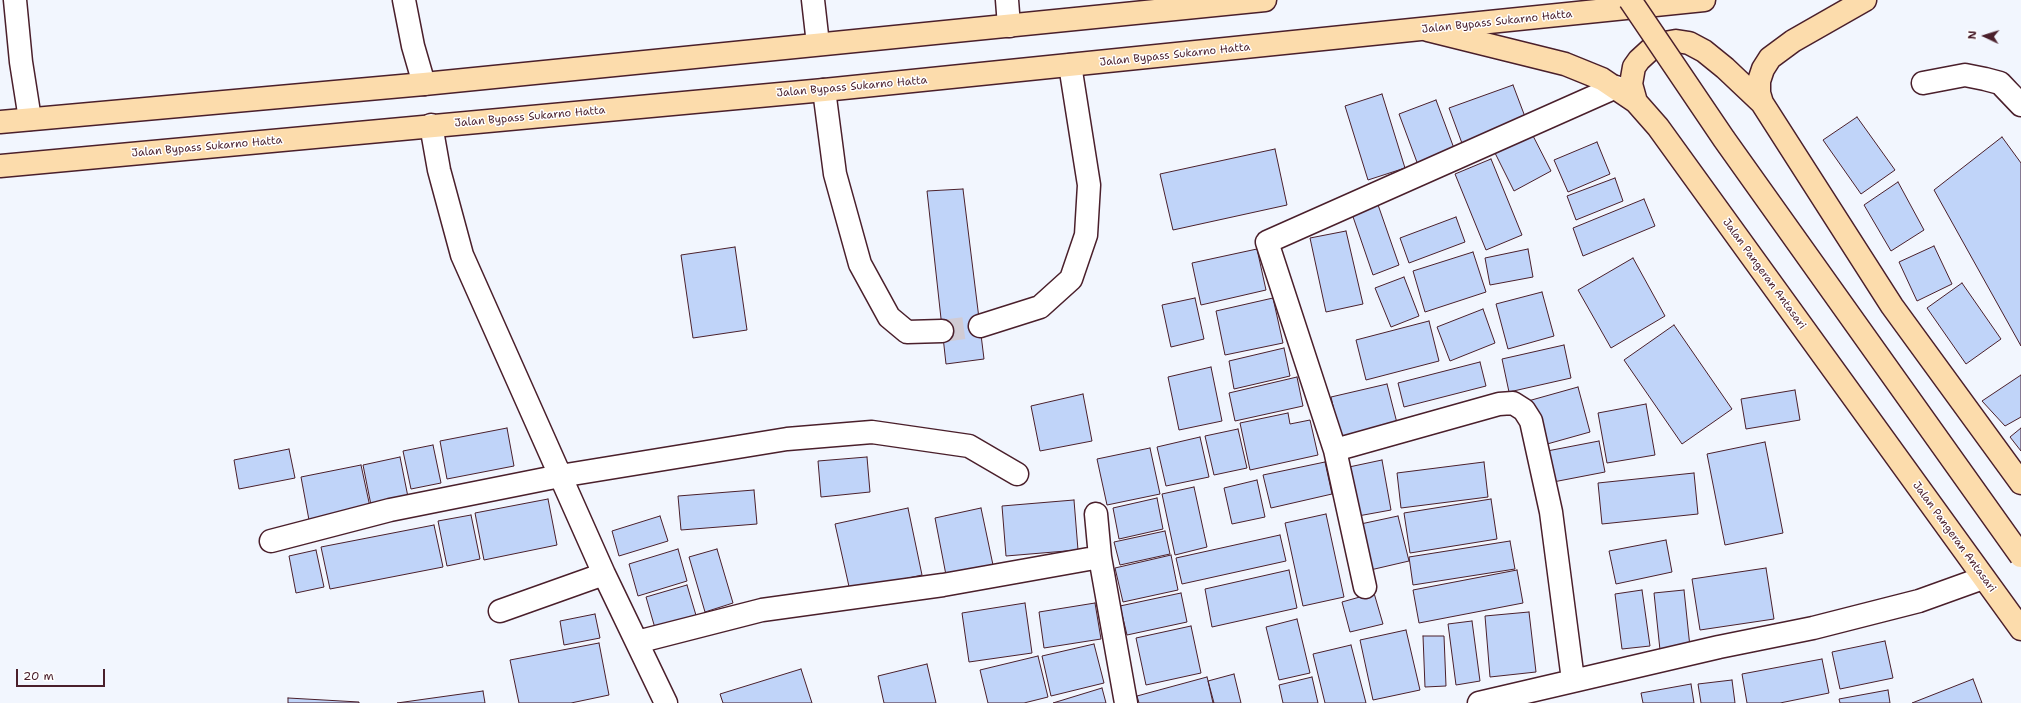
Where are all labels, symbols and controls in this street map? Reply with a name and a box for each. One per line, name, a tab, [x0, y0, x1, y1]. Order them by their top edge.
street label: Jalan Bypass Sukarno Hatta	[1421, 8, 1573, 36]
north arrow	[1965, 16, 2005, 56]
text: N	[1965, 30, 1980, 40]
street label: Jalan Bypass Sukarno Hatta	[1099, 41, 1251, 69]
street label: Jalan Bypass Sukarno Hatta	[776, 74, 928, 100]
street label: Jalan Bypass Sukarno Hatta	[454, 104, 606, 130]
street label: Jalan Bypass Sukarno Hatta	[131, 134, 283, 160]
street label: Jalan Pangeran Antasari	[1719, 216, 1809, 332]
street label: Jalan Pangeran Antasari	[1909, 479, 1999, 595]
scale bar	[18, 661, 107, 687]
text: 20 m	[23, 668, 54, 684]

